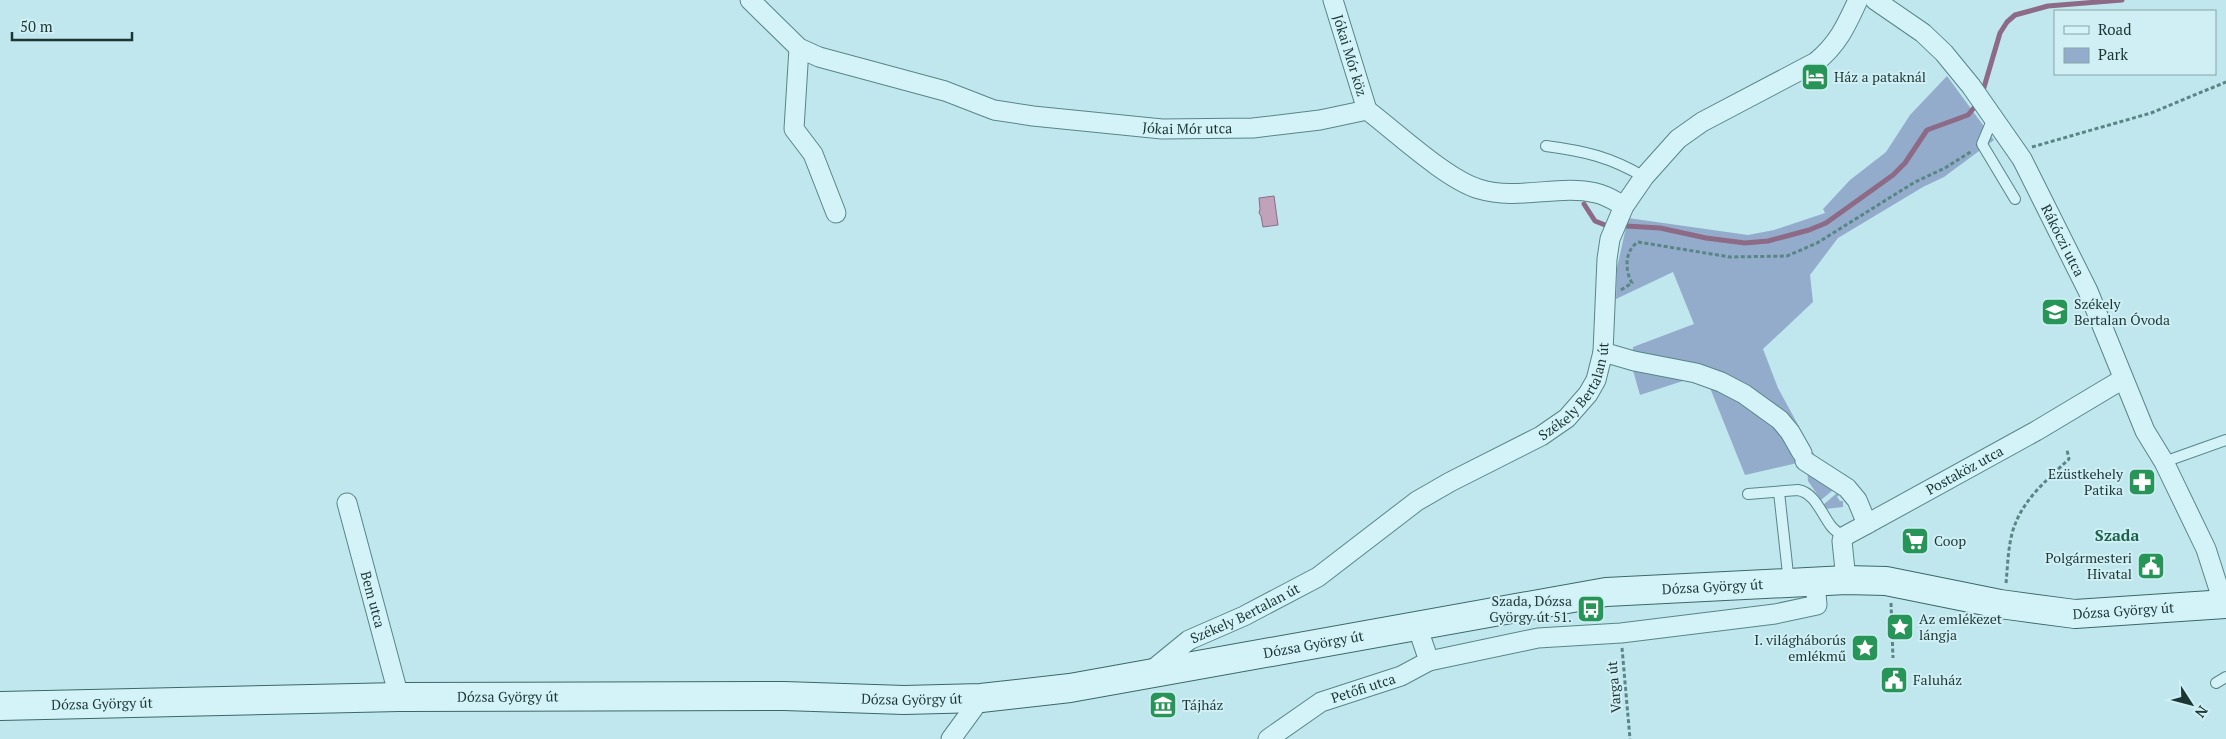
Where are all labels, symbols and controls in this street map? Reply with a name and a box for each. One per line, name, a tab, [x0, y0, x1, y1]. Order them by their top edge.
scale bar	[12, 10, 132, 42]
legend	[2054, 10, 2216, 75]
street label: Jókai Mór köz	[1329, 12, 1372, 99]
text: 50 m	[20, 16, 53, 36]
text: Road	[2098, 19, 2131, 39]
text: Park	[2098, 44, 2128, 64]
hotel icon: Ház a pataknál	[1800, 62, 1830, 92]
place label: Ház a pataknál	[1834, 67, 1926, 86]
street label: Jókai Mór utca	[1141, 117, 1232, 138]
street label: Rákóczi utca	[2037, 201, 2089, 280]
place label: Székely Bertalan Óvoda	[2074, 294, 2170, 329]
school or university icon: Székely Bertalan Óvoda	[2040, 297, 2070, 327]
street label: Székely Bertalan út	[1534, 341, 1612, 444]
street label: Postaköz utca	[1922, 441, 2006, 499]
place label: Ezüstkehely Patika	[2048, 464, 2124, 499]
pharmacy icon: Ezüstkehely Patika	[2127, 467, 2157, 497]
district label: Szada	[2095, 524, 2139, 546]
supermarket icon: Coop	[1900, 526, 1930, 556]
place label: Coop	[1934, 531, 1966, 550]
place label: Polgármesteri Hivatal	[2045, 548, 2132, 583]
public building icon: Polgármesteri Hivatal	[2136, 551, 2166, 581]
street label: Bem utca	[357, 569, 390, 630]
street label: Dózsa György út	[1661, 574, 1765, 598]
street label: Székely Bertalan út	[1187, 578, 1304, 647]
place label: Szada, Dózsa György út 51.	[1489, 591, 1572, 626]
bus stop icon: Szada, Dózsa György út 51.	[1576, 594, 1606, 624]
street label: Dózsa György út	[2072, 597, 2175, 623]
place label: Az emlékezet lángja	[1919, 609, 2003, 644]
place icon: Az emlékezet lángja	[1885, 612, 1915, 642]
street label: Dózsa György út	[1262, 625, 1366, 662]
place label: I. világháborús emlékmű	[1754, 630, 1846, 665]
place icon: I. világháborús emlékmű	[1850, 633, 1880, 663]
street label: Varga út	[1602, 660, 1625, 714]
public building icon: Faluház	[1879, 665, 1909, 695]
street label: Petőfi utca	[1328, 668, 1398, 707]
place label: Faluház	[1913, 670, 1962, 689]
north arrow	[2166, 679, 2216, 729]
street label: Dózsa György út	[457, 687, 560, 706]
street label: Dózsa György út	[861, 688, 964, 709]
museum icon: Tájház	[1148, 690, 1178, 720]
street label: Dózsa György út	[51, 693, 154, 714]
place label: Tájház	[1182, 695, 1224, 714]
text: N	[2191, 702, 2213, 722]

